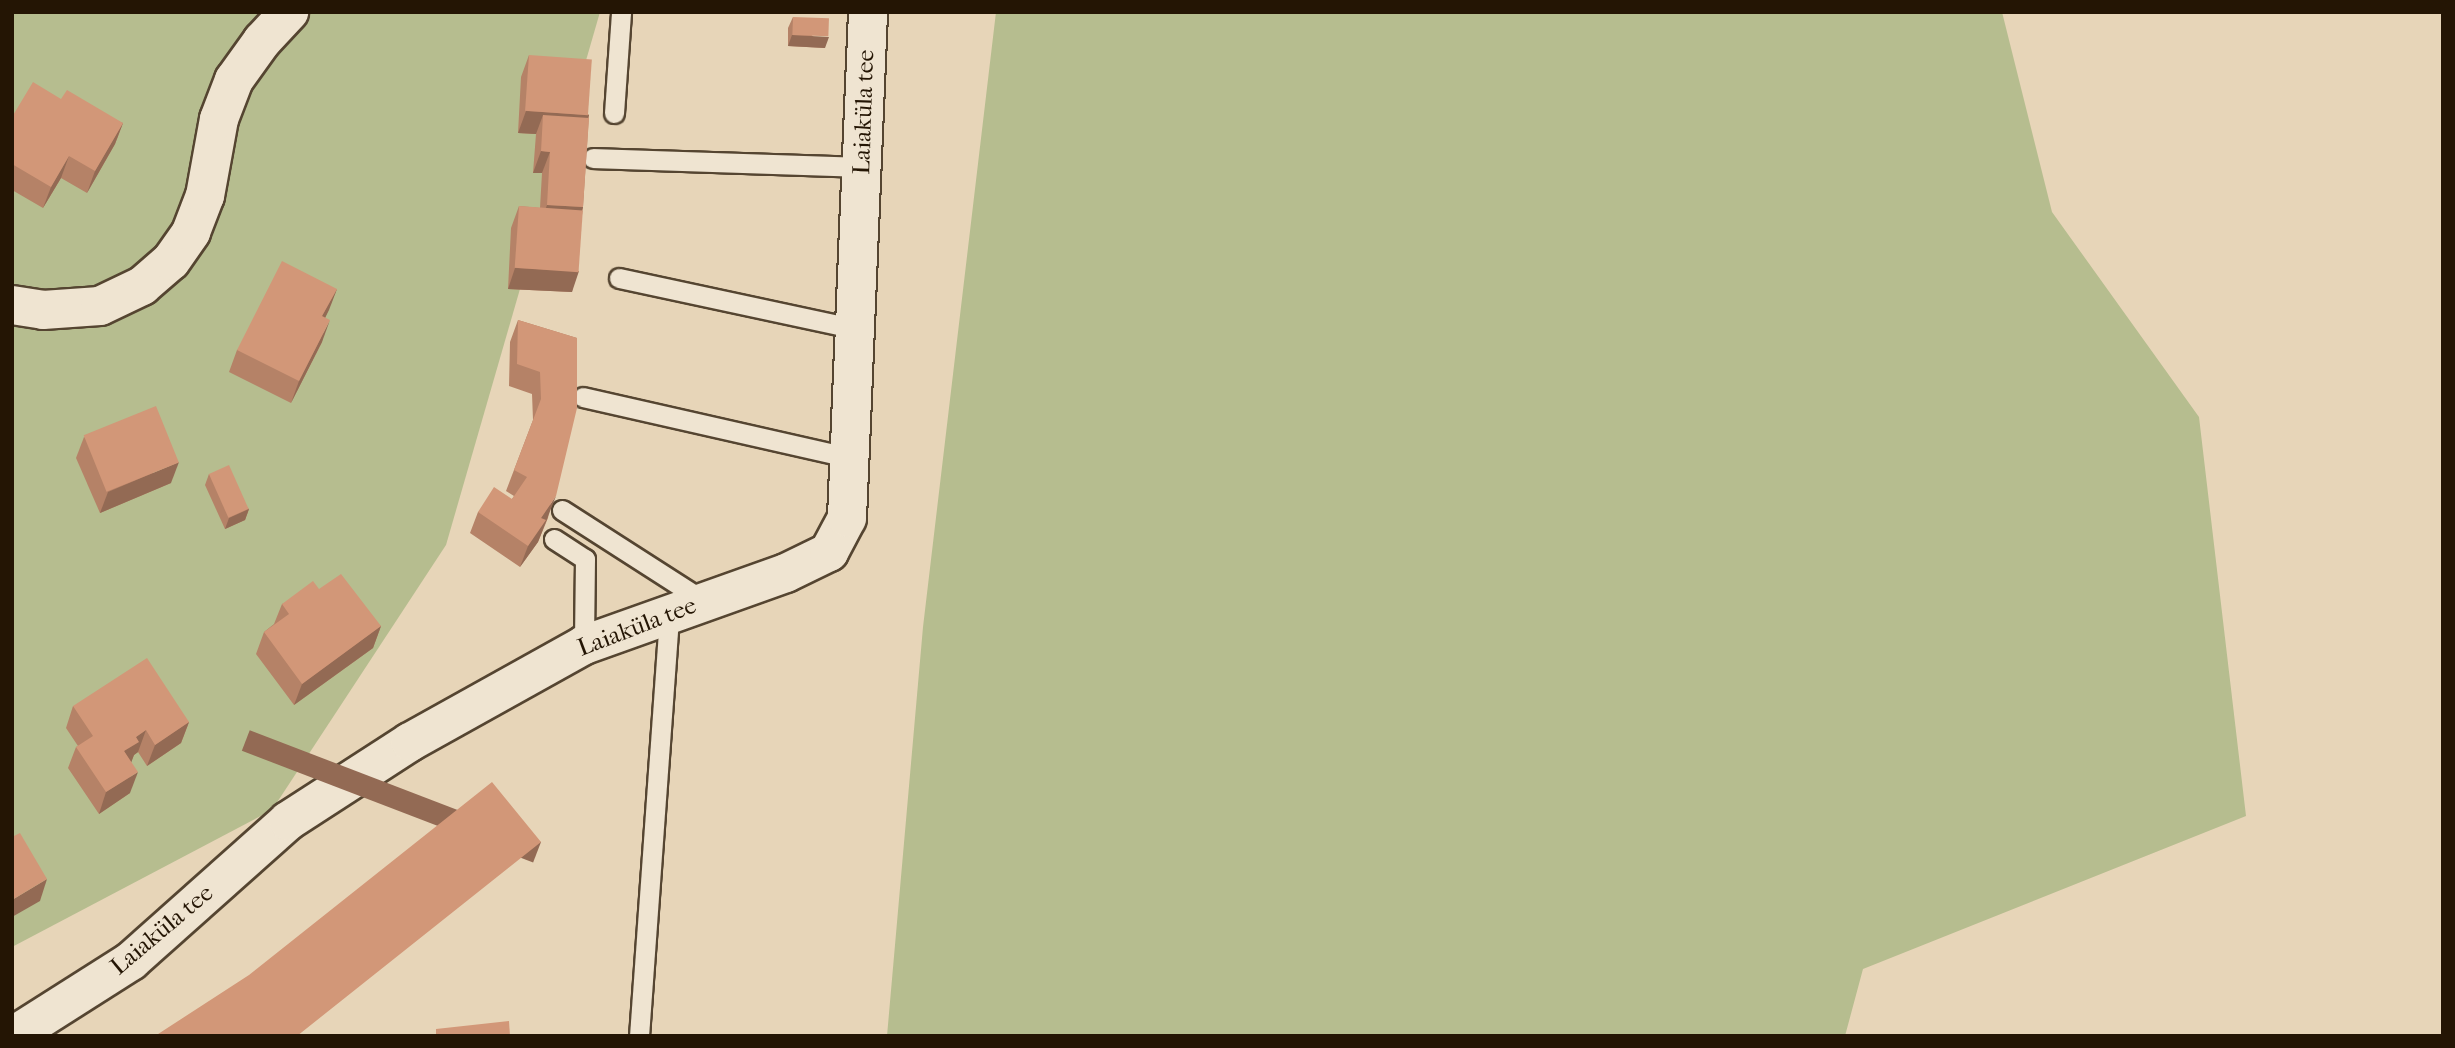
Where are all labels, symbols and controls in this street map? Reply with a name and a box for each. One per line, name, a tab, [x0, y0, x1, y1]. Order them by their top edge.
street label: Laiaküla tee	[847, 49, 881, 175]
street label: Laiaküla tee	[574, 591, 700, 663]
street label: Laiaküla tee	[105, 879, 219, 981]

